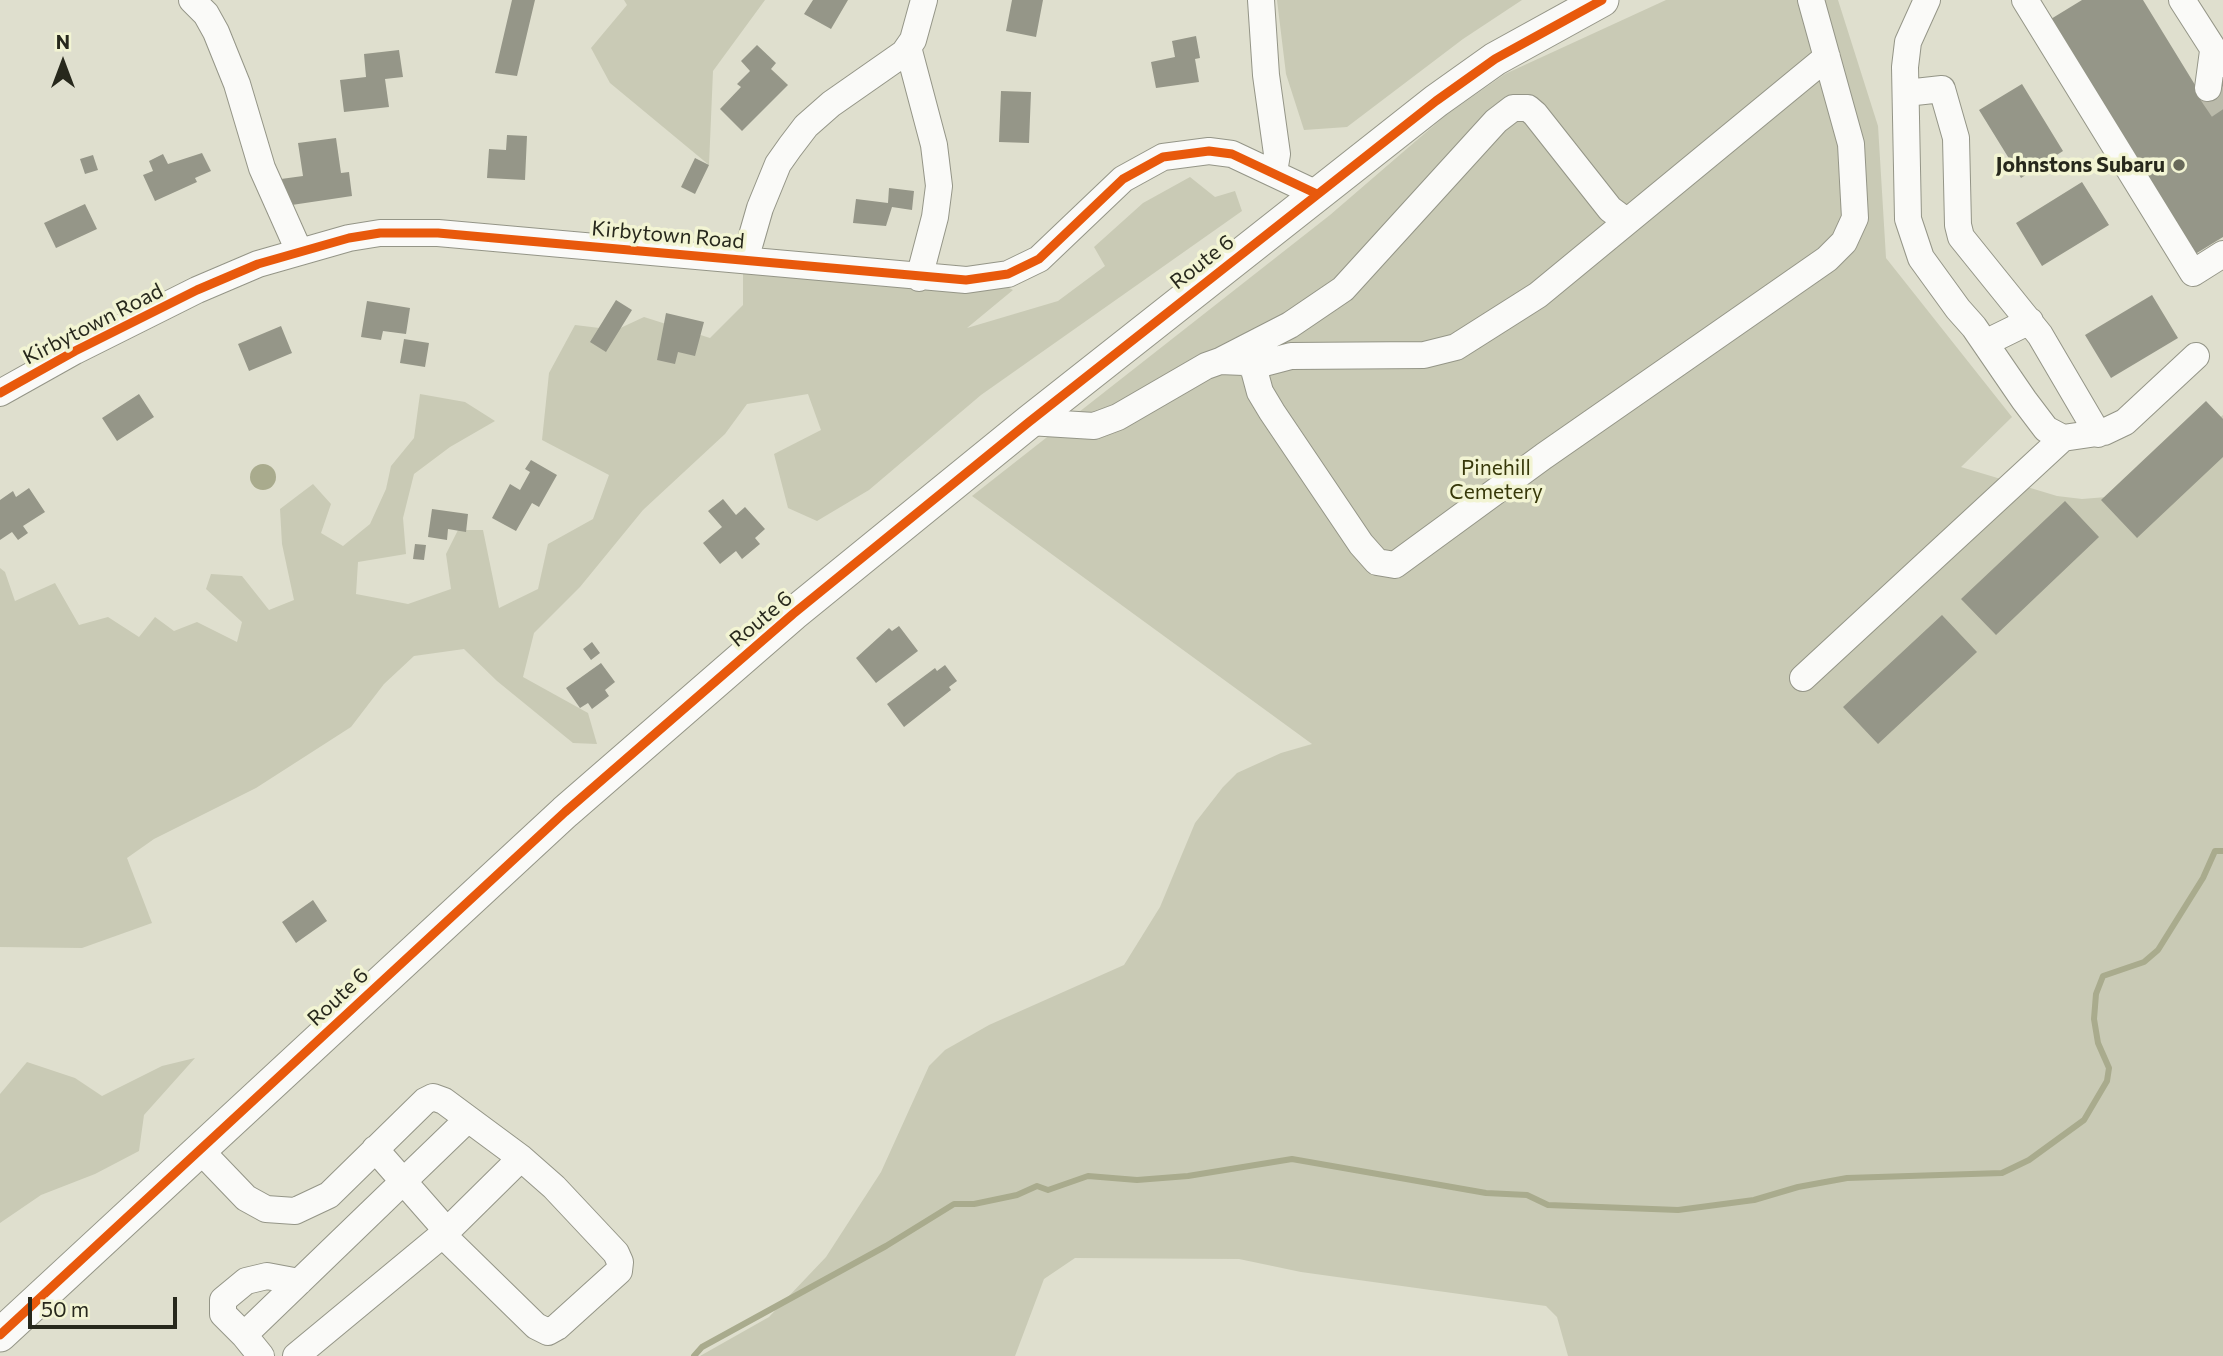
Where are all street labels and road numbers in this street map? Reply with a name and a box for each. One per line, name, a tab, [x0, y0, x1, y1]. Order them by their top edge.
street label: Kirbytown Road	[590, 216, 746, 254]
street label: Route 6	[1165, 229, 1239, 295]
street label: Kirbytown Road	[19, 278, 167, 370]
street label: Route 6	[725, 586, 797, 652]
street label: Route 6	[302, 963, 374, 1031]

